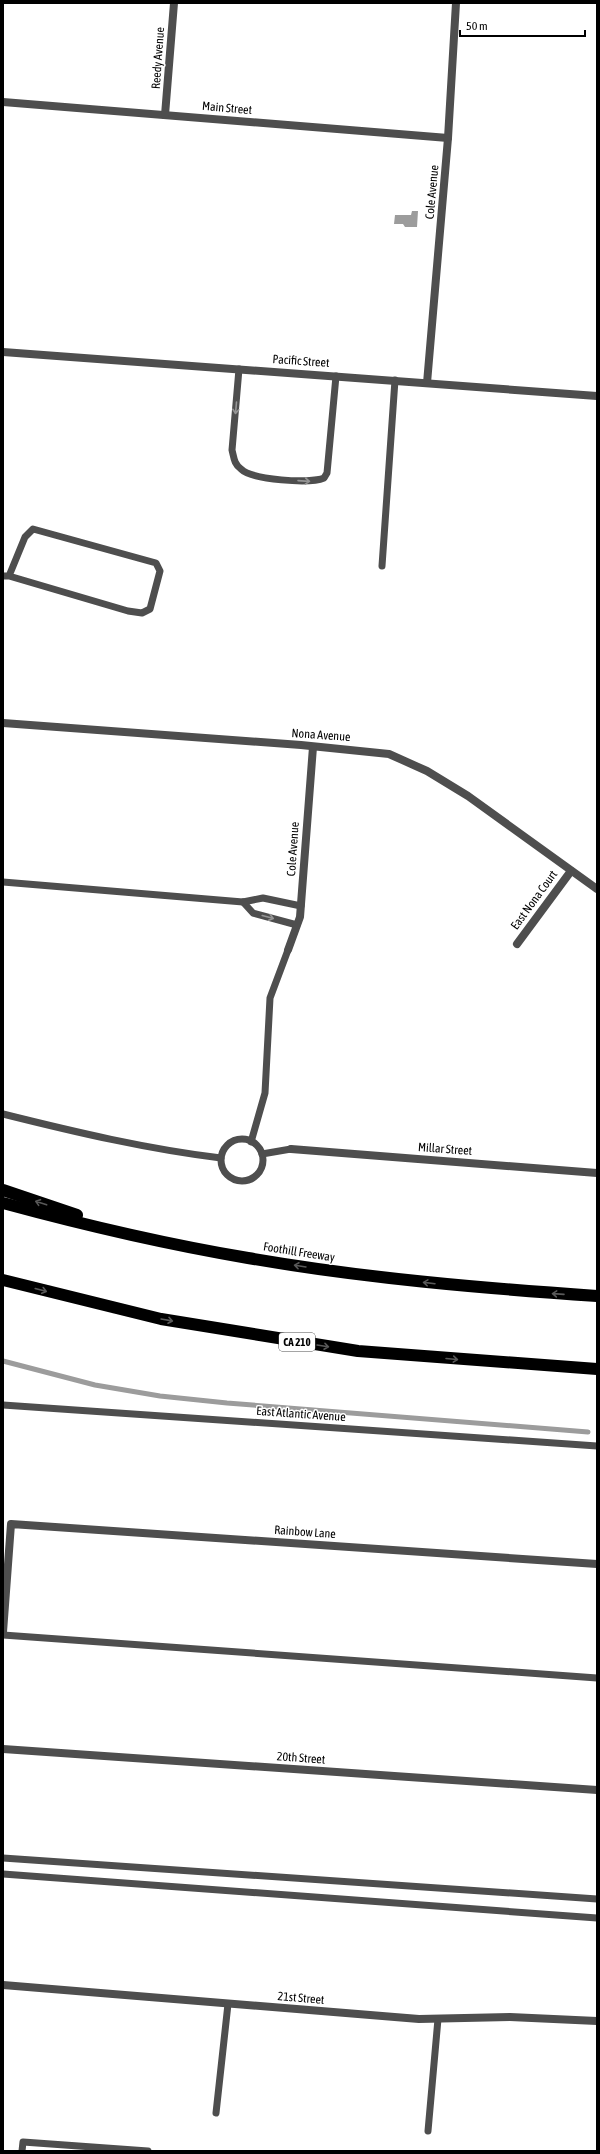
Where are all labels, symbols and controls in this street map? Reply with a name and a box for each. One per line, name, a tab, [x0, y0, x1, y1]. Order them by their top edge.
scale bar	[460, 12, 585, 38]
text: 50 m	[466, 19, 488, 33]
street label: Reedy Avenue	[149, 26, 167, 90]
street label: Main Street	[201, 99, 253, 117]
street label: Cole Avenue	[423, 164, 441, 220]
street label: Pacific Street	[272, 352, 330, 370]
one-way arrow	[232, 401, 240, 414]
one-way arrow	[297, 477, 310, 484]
street label: Nona Avenue	[291, 726, 351, 744]
street label: Cole Avenue	[284, 821, 302, 877]
street label: East Nona Court	[508, 867, 560, 932]
one-way arrow	[261, 914, 274, 921]
street label: Millar Street	[417, 1140, 473, 1158]
one-way arrow	[34, 1199, 47, 1206]
street label: Foothill Freeway	[262, 1239, 336, 1265]
one-way arrow	[294, 1262, 307, 1270]
one-way arrow	[423, 1279, 436, 1287]
one-way arrow	[34, 1287, 47, 1295]
one-way arrow	[552, 1290, 565, 1297]
one-way arrow	[160, 1316, 173, 1324]
road number: CA 210	[279, 1333, 315, 1351]
one-way arrow	[316, 1342, 329, 1350]
one-way arrow	[445, 1356, 458, 1363]
street label: East Atlantic Avenue	[256, 1404, 346, 1424]
street label: Rainbow Lane	[274, 1523, 336, 1541]
street label: 20th Street	[276, 1749, 326, 1767]
street label: 21st Street	[277, 1989, 326, 2007]

